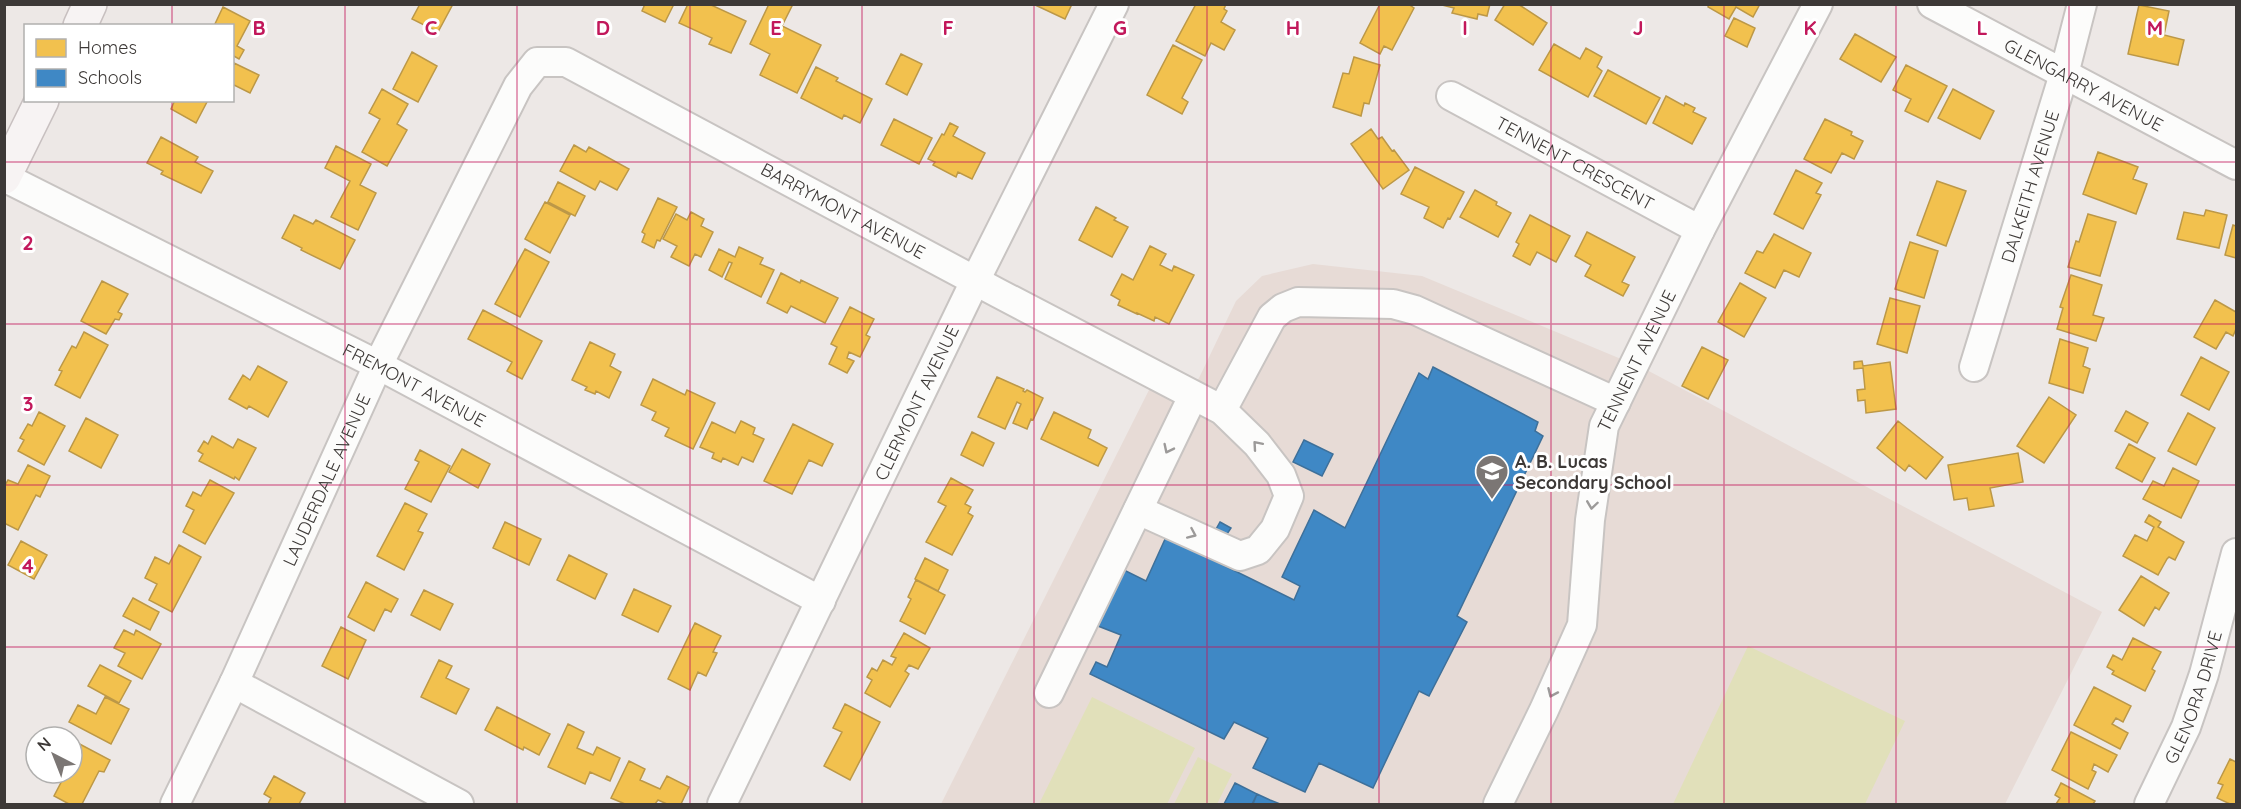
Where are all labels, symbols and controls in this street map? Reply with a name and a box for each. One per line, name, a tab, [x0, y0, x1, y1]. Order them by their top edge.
text: B	[252, 15, 266, 40]
text: C	[425, 15, 438, 40]
text: D	[596, 15, 610, 40]
text: E	[770, 15, 782, 40]
text: F	[942, 15, 954, 40]
text: G	[1113, 15, 1127, 40]
text: H	[1286, 15, 1300, 40]
text: I	[1462, 15, 1468, 40]
text: J	[1632, 15, 1644, 40]
text: K	[1803, 15, 1817, 40]
text: L	[1976, 15, 1988, 40]
text: M	[2147, 15, 2163, 40]
legend	[24, 24, 234, 102]
street label: GLENGARRY AVENUE	[2001, 33, 2167, 136]
text: Homes	[78, 36, 137, 59]
text: Schools	[78, 66, 142, 89]
street label: DALKEITH AVENUE	[1995, 107, 2064, 265]
street label: TENNENT CRESCENT	[1492, 111, 1658, 215]
street label: BARRYMONT AVENUE	[757, 157, 930, 264]
text: 2	[22, 230, 34, 255]
street label: TENNENT AVENUE	[1592, 286, 1680, 435]
street label: CLERMONT AVENUE	[869, 321, 964, 484]
street label: FREMONT AVENUE	[339, 338, 490, 432]
street label: LAUDERDALE AVENUE	[277, 390, 375, 569]
text: 3	[23, 391, 33, 416]
one-way arrow	[1253, 442, 1264, 452]
one-way arrow	[1163, 443, 1175, 454]
place label: A. B. Lucas Secondary School	[1515, 450, 1672, 494]
school or university icon: A. B. Lucas Secondary School	[1474, 453, 1510, 500]
one-way arrow	[1587, 500, 1599, 510]
one-way arrow	[1185, 527, 1196, 539]
text: 4	[22, 553, 34, 578]
street label: GLENORA DRIVE	[2159, 628, 2226, 767]
one-way arrow	[1547, 687, 1559, 698]
north arrow	[24, 725, 84, 785]
text: N	[33, 732, 55, 755]

